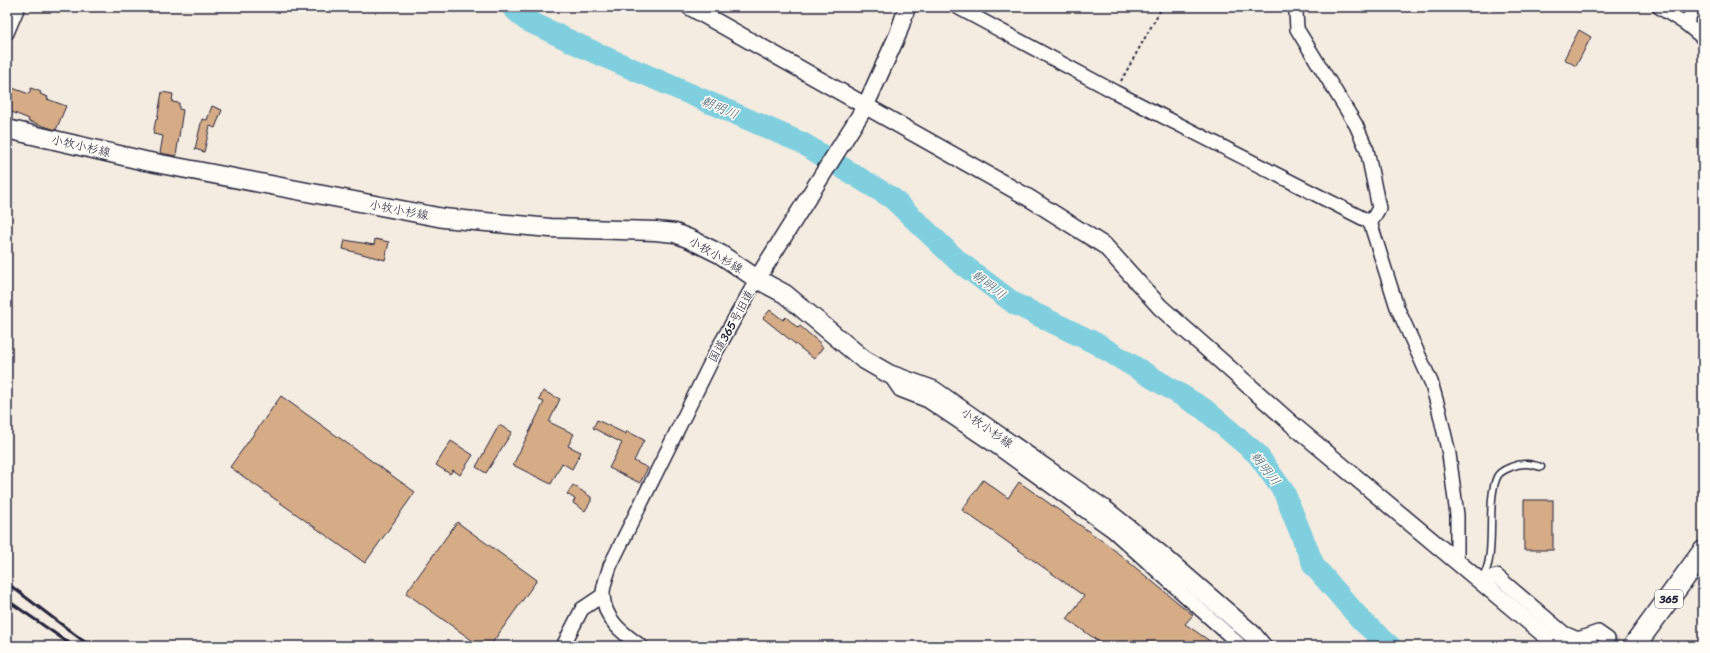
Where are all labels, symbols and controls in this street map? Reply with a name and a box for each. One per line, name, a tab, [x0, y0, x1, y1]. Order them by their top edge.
water label: 朝明川	[697, 89, 742, 126]
street label: 小牧小杉線	[49, 129, 113, 163]
street label: 小牧小杉線	[367, 193, 431, 227]
street label: 小牧小杉線	[685, 230, 747, 280]
water label: 朝明川	[966, 263, 1011, 305]
street label: 国道365号旧道	[702, 285, 760, 367]
street label: 小牧小杉線	[956, 402, 1018, 454]
water label: 朝明川	[1245, 446, 1287, 491]
road number: 365	[1655, 590, 1683, 608]

